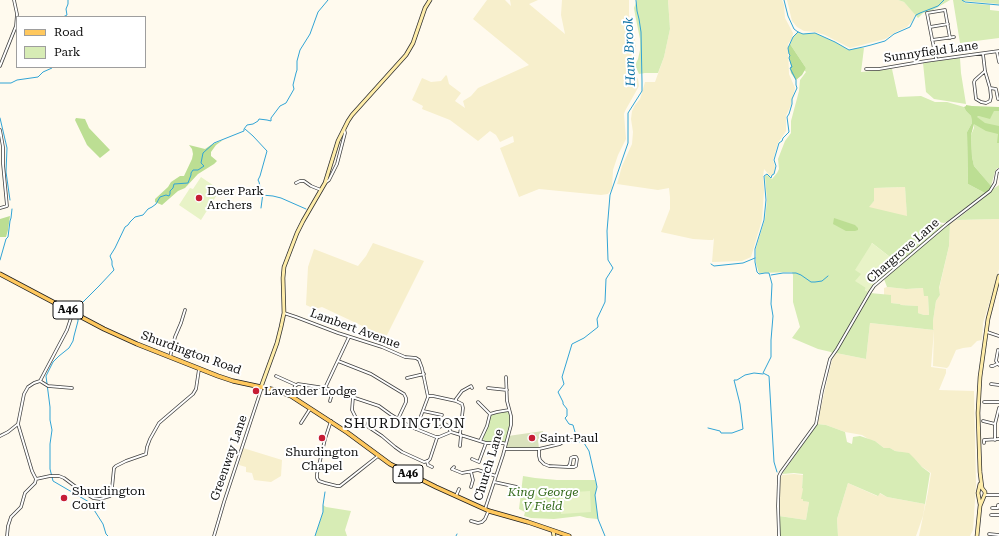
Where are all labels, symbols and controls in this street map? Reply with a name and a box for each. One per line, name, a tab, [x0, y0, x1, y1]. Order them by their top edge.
legend	[16, 16, 146, 68]
water label: Ham Brook	[621, 17, 639, 87]
text: Road	[54, 25, 83, 39]
street label: Sunnyfield Lane	[883, 38, 979, 66]
text: Park	[54, 45, 80, 59]
place label: Deer Park Archers	[207, 184, 264, 212]
marker: Deer Park Archers	[194, 193, 204, 203]
street label: Chargrove Lane	[864, 216, 942, 286]
road number: A46	[53, 301, 83, 319]
street label: Lambert Avenue	[308, 306, 402, 352]
street label: Shurdington Road	[139, 328, 243, 378]
place label: Lavender Lodge	[264, 384, 357, 398]
marker: Lavender Lodge	[251, 386, 261, 396]
street label: Greenway Lane	[208, 413, 250, 503]
district label: SHURDINGTON	[344, 416, 466, 432]
street label: Church Lane	[471, 427, 507, 503]
place label: Saint Paul	[540, 431, 598, 445]
marker: Shurdington Chapel	[317, 433, 327, 443]
marker: Saint Paul	[527, 433, 537, 443]
place label: Shurdington Chapel	[285, 445, 359, 473]
road number: A46	[393, 465, 423, 483]
place label: Shurdington Court	[72, 484, 145, 512]
park label: King George V Field	[508, 485, 578, 513]
marker: Shurdington Court	[59, 493, 69, 503]

